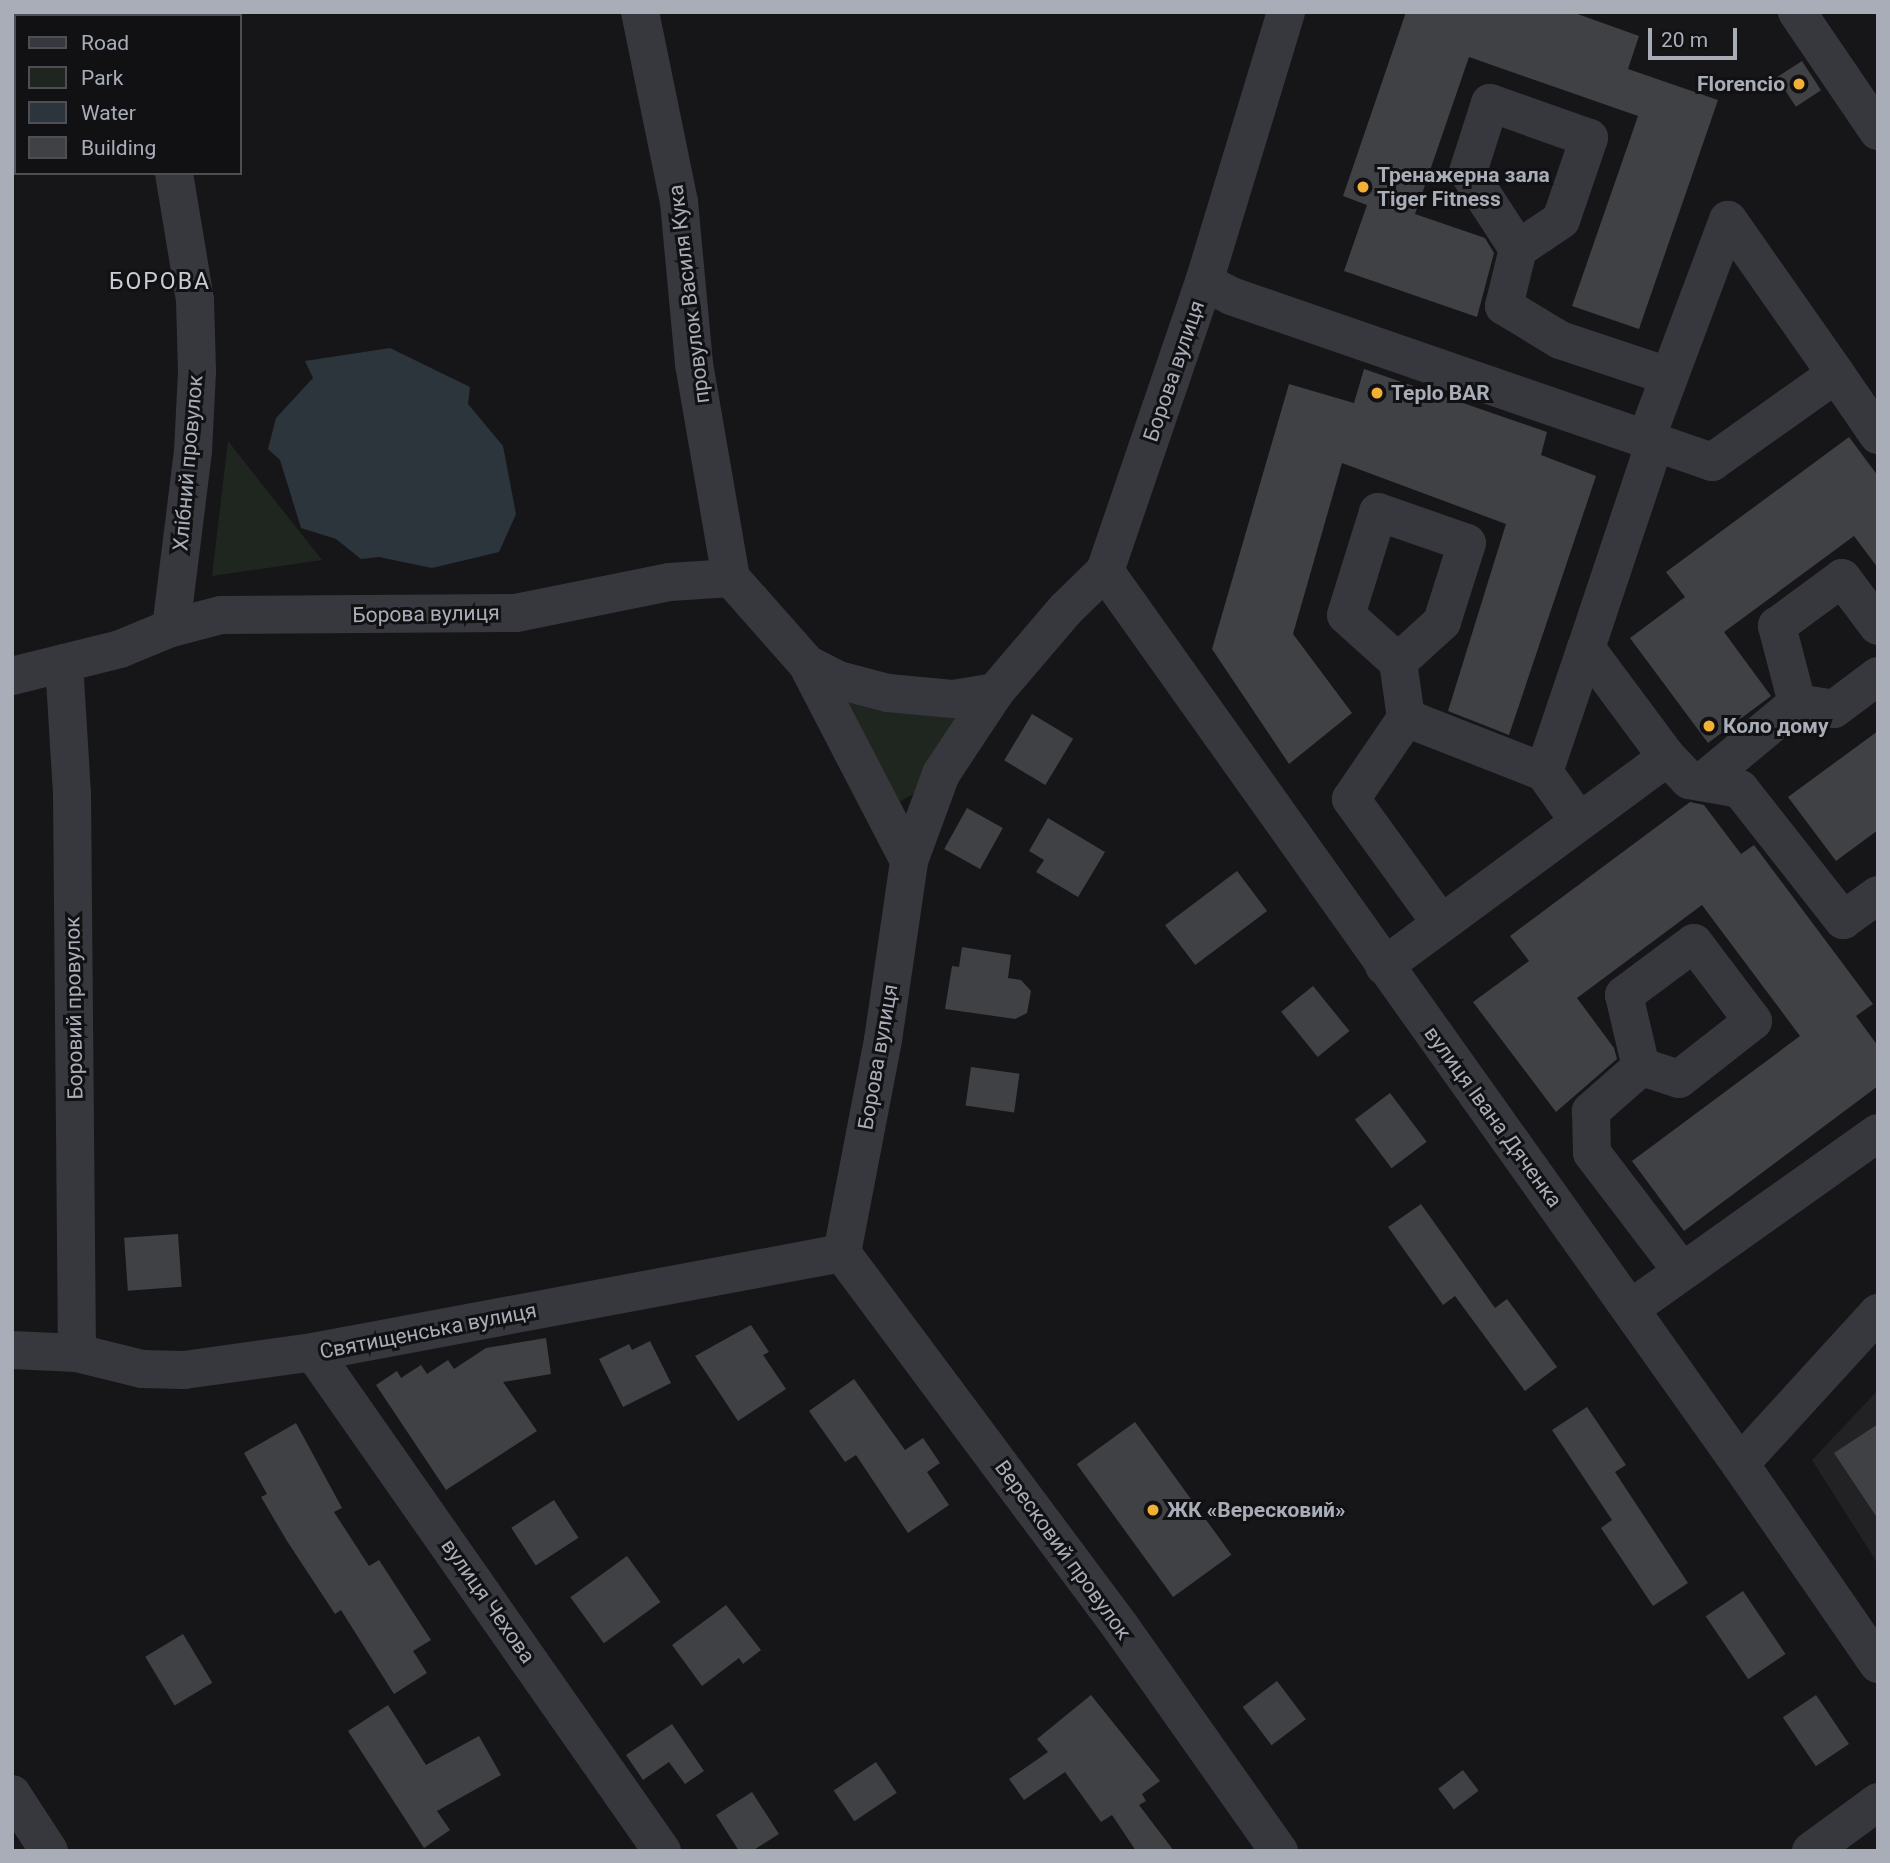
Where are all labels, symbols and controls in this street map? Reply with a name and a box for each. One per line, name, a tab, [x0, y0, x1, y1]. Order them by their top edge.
legend	[14, 14, 242, 175]
scale bar	[1652, 14, 1741, 58]
text: 20 m	[1661, 28, 1708, 52]
text: Road	[81, 31, 129, 55]
text: Park	[81, 66, 123, 90]
place label: Florencio	[1697, 71, 1785, 97]
marker: Florencio	[1791, 76, 1807, 92]
text: Water	[81, 101, 136, 125]
text: Building	[81, 136, 156, 160]
place label: Тренажерна зала Tiger Fitness	[1377, 162, 1550, 212]
marker: Тренажерна зала Tiger Fitness	[1355, 179, 1371, 195]
street label: провулок Василя Кука	[663, 183, 715, 405]
district label: БОРОВА	[110, 268, 210, 296]
street label: Борова вулиця	[1138, 297, 1210, 445]
street label: Хлібний провулок	[168, 374, 208, 552]
place label: Teplo BAR	[1391, 380, 1490, 406]
marker: Teplo BAR	[1369, 385, 1385, 401]
street label: Борова вулиця	[352, 600, 500, 628]
place label: Коло дому	[1723, 713, 1829, 739]
marker: Коло дому	[1701, 718, 1717, 734]
street label: Боровий провулок	[60, 916, 88, 1100]
street label: Борова вулиця	[853, 982, 903, 1132]
street label: вулиця Івана Дяченка	[1419, 1022, 1567, 1212]
street label: Святищенська вулиця	[317, 1298, 539, 1364]
street label: Вересковий провулок	[989, 1455, 1137, 1645]
place label: ЖК «Вересковий»	[1167, 1497, 1345, 1523]
marker: ЖК «Вересковий»	[1145, 1502, 1161, 1518]
street label: вулиця Чехова	[436, 1534, 540, 1668]

